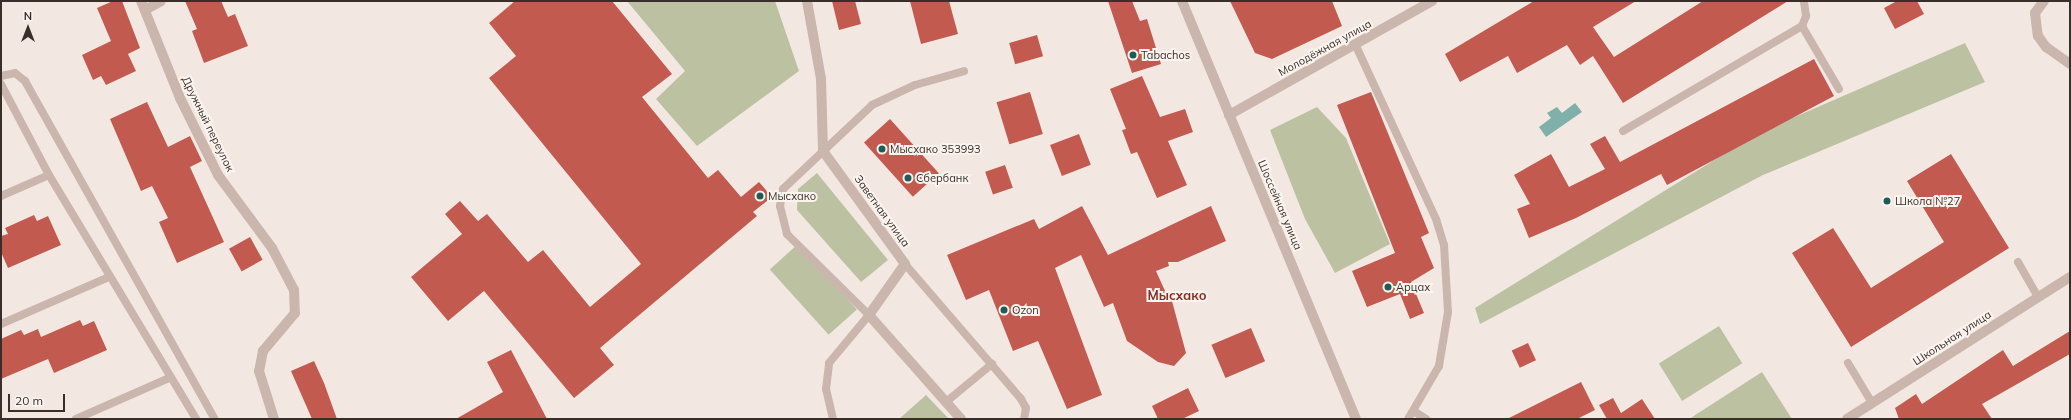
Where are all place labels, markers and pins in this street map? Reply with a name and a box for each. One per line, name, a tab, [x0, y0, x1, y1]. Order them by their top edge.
place label: Tabachos	[1141, 48, 1190, 62]
marker: Tabachos	[1128, 50, 1138, 60]
place label: Мысхако 353993	[890, 142, 981, 156]
marker: Мысхако 353993	[877, 144, 887, 154]
place label: Сбербанк	[916, 171, 968, 185]
marker: Сбербанк	[903, 173, 913, 183]
place label: Мысхако	[768, 189, 816, 203]
marker: Мысхако	[755, 191, 765, 201]
place label: Школа №27	[1895, 194, 1960, 208]
marker: Школа №27	[1882, 196, 1892, 206]
place label: Арцах	[1396, 280, 1430, 294]
marker: Арцах	[1383, 282, 1393, 292]
place label: Ozon	[1012, 303, 1039, 317]
marker: Ozon	[999, 305, 1009, 315]

